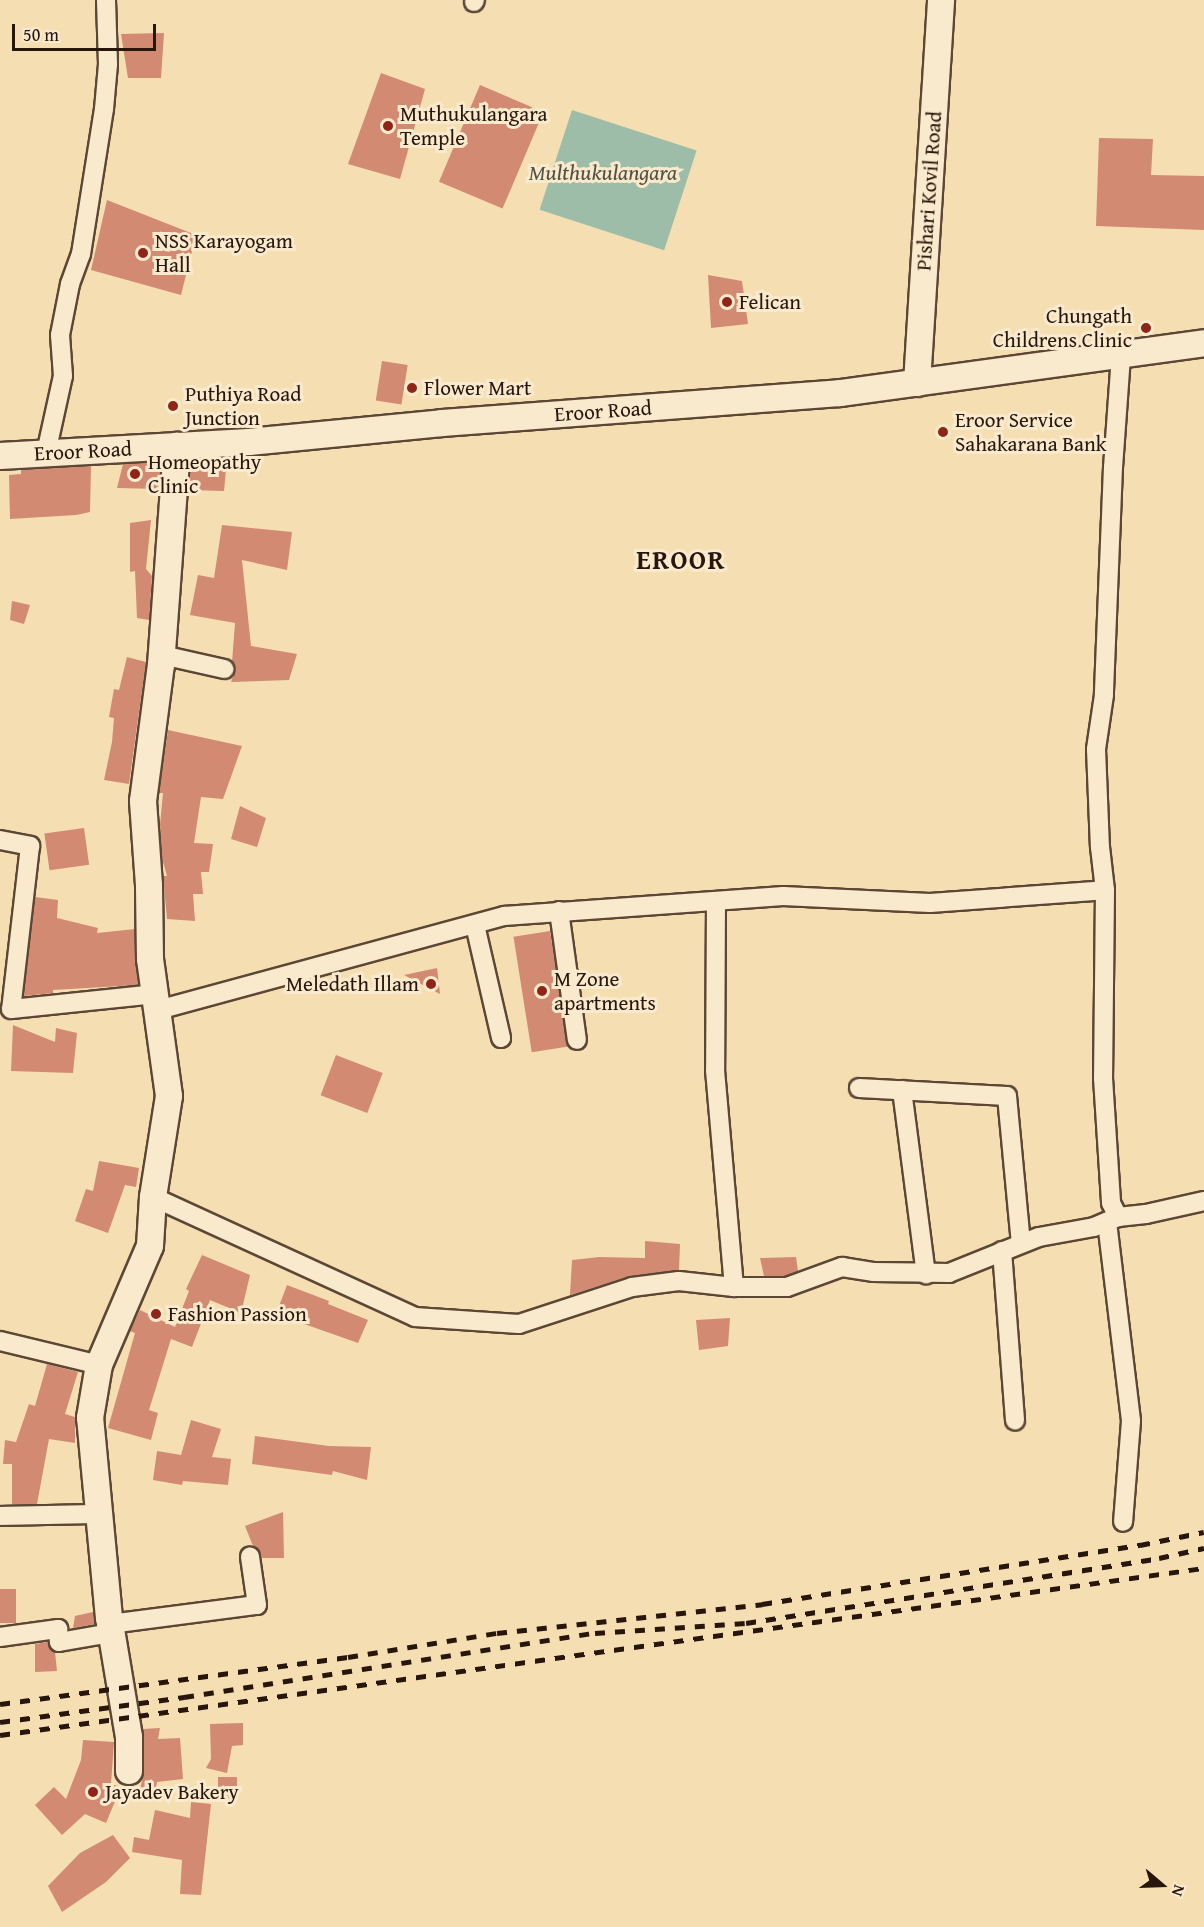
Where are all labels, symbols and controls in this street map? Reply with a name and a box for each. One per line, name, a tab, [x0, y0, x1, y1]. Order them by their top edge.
scale bar	[15, 12, 159, 50]
text: 50 m	[23, 21, 59, 48]
place label: Muthukulangara Temple	[400, 101, 548, 151]
street label: Pishari Kovil Road	[911, 110, 947, 272]
marker: Muthukulangara Temple	[381, 119, 395, 133]
water label: Multhukulangara	[529, 160, 677, 186]
place label: NSS Karayogam Hall	[155, 228, 293, 278]
marker: NSS Karayogam Hall	[136, 246, 150, 260]
place label: Felican	[739, 289, 801, 315]
marker: Felican	[720, 295, 734, 309]
place label: Chungath Childrens Clinic	[993, 303, 1132, 353]
marker: Chungath Childrens Clinic	[1137, 319, 1155, 337]
place label: Flower Mart	[424, 375, 531, 401]
place label: Puthiya Road Junction	[185, 381, 301, 431]
marker: Flower Mart	[405, 381, 419, 395]
street label: Eroor Road	[553, 395, 653, 427]
marker: Puthiya Road Junction	[166, 399, 180, 413]
place label: Eroor Service Sahakarana Bank	[955, 407, 1106, 457]
marker: Eroor Service Sahakarana Bank	[936, 425, 950, 439]
street label: Eroor Road	[34, 436, 132, 466]
place label: Homeopathy Clinic	[148, 449, 261, 499]
marker: Homeopathy Clinic	[126, 465, 144, 483]
district label: EROOR	[636, 544, 726, 576]
place label: M Zone apartments	[554, 966, 656, 1016]
place label: Meledath Illam	[286, 971, 419, 997]
marker: Meledath Illam	[424, 977, 438, 991]
marker: M Zone apartments	[535, 984, 549, 998]
place label: Fashion Passion	[168, 1301, 307, 1327]
marker: Fashion Passion	[149, 1307, 163, 1321]
place label: Jayadev Bakery	[105, 1779, 239, 1805]
marker: Jayadev Bakery	[86, 1785, 100, 1799]
north arrow	[1132, 1855, 1192, 1915]
text: N	[1166, 1882, 1192, 1900]

